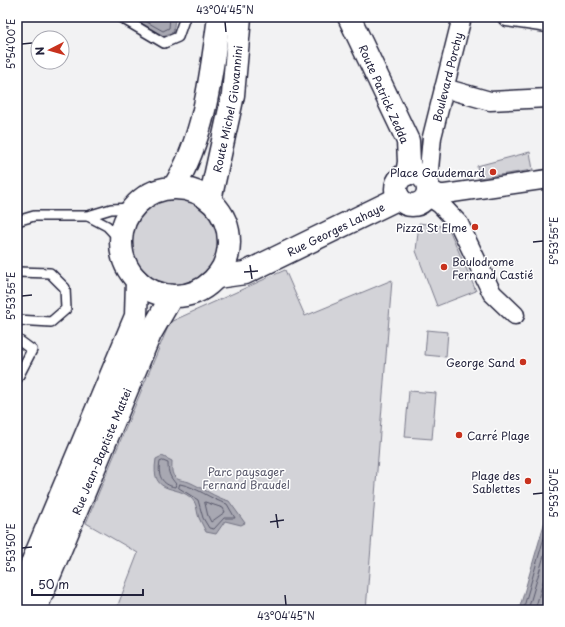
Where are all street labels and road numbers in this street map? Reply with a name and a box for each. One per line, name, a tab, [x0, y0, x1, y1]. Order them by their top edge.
street label: Boulevard Porchy	[428, 30, 466, 124]
street label: Route Patrick Zedda	[355, 42, 414, 146]
street label: Route Michel Giovannini	[208, 45, 246, 174]
street label: Rue Georges Lahaye	[284, 198, 387, 260]
street label: Rue Jean-Baptiste Mattei	[67, 385, 135, 517]

